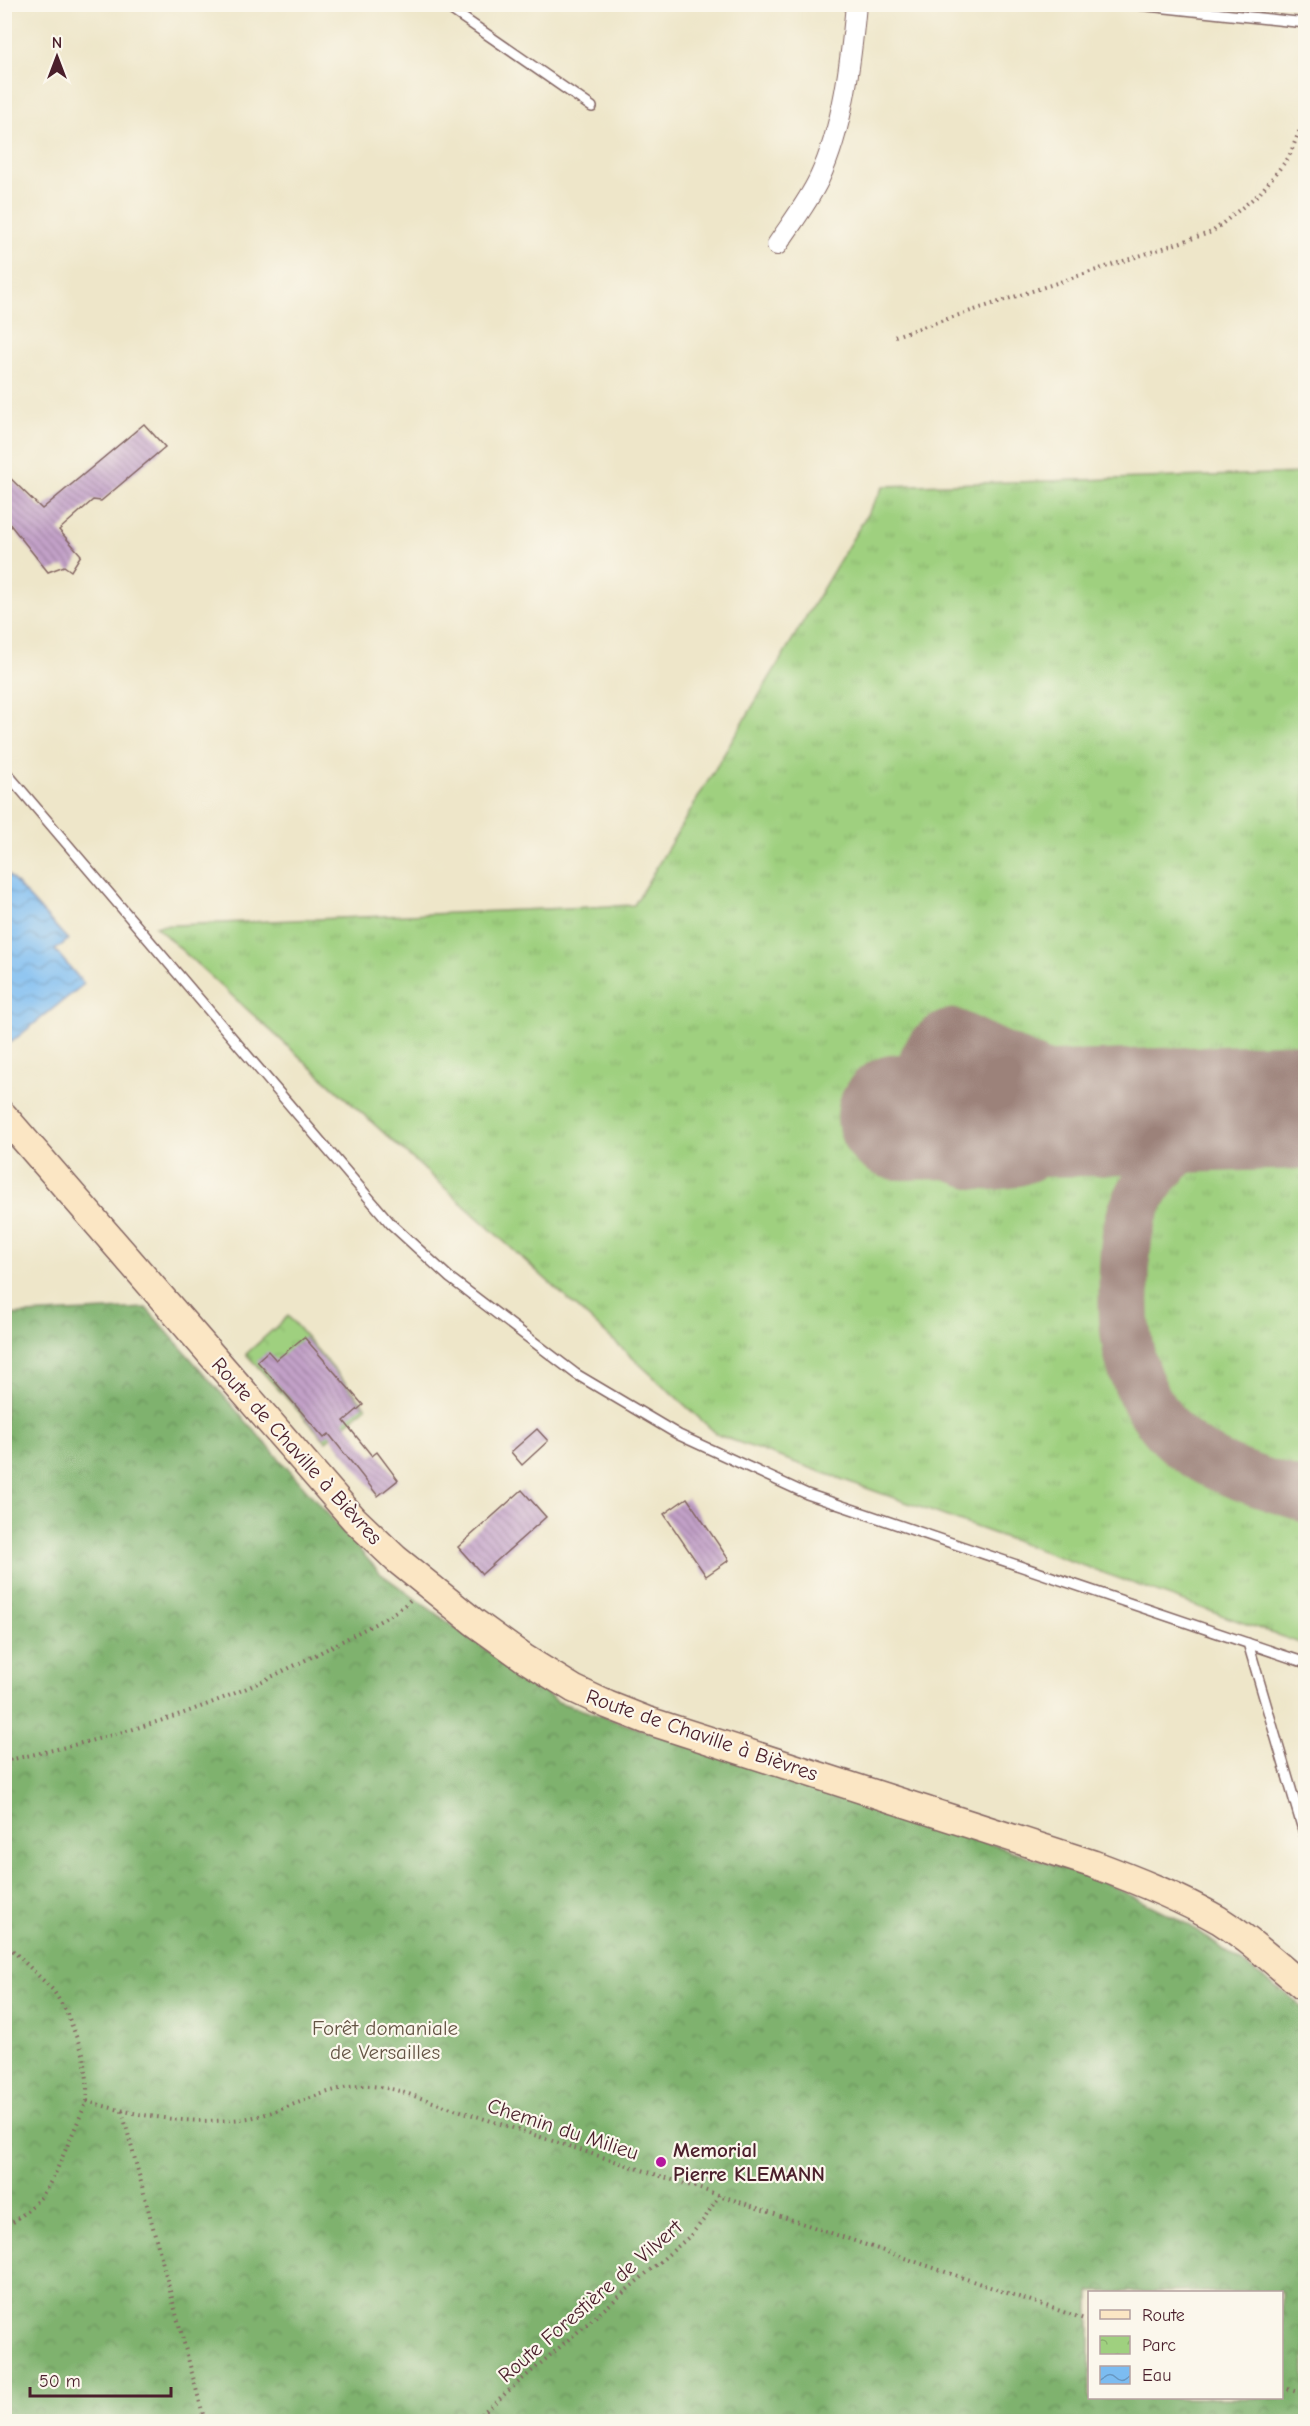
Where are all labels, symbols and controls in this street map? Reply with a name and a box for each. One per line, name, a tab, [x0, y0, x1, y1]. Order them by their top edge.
north arrow	[27, 27, 87, 87]
text: N	[52, 34, 62, 52]
street label: Route de Chaville à Bièvres	[207, 1353, 387, 1549]
street label: Route de Chaville à Bièvres	[583, 1684, 821, 1786]
park label: Forêt domaniale de Versailles	[312, 2016, 458, 2064]
street label: Chemin du Milieu	[484, 2093, 642, 2165]
place label: Memorial Pierre KLEMANN	[673, 2138, 825, 2186]
marker: Memorial Pierre KLEMANN	[654, 2155, 668, 2169]
street label: Route Forestière de Vilvert	[493, 2214, 687, 2387]
legend	[1088, 2291, 1283, 2399]
text: Route	[1142, 2305, 1185, 2326]
text: Parc	[1142, 2335, 1176, 2356]
scale bar	[30, 2360, 171, 2398]
text: Eau	[1142, 2365, 1171, 2386]
text: 50 m	[39, 2371, 81, 2392]

